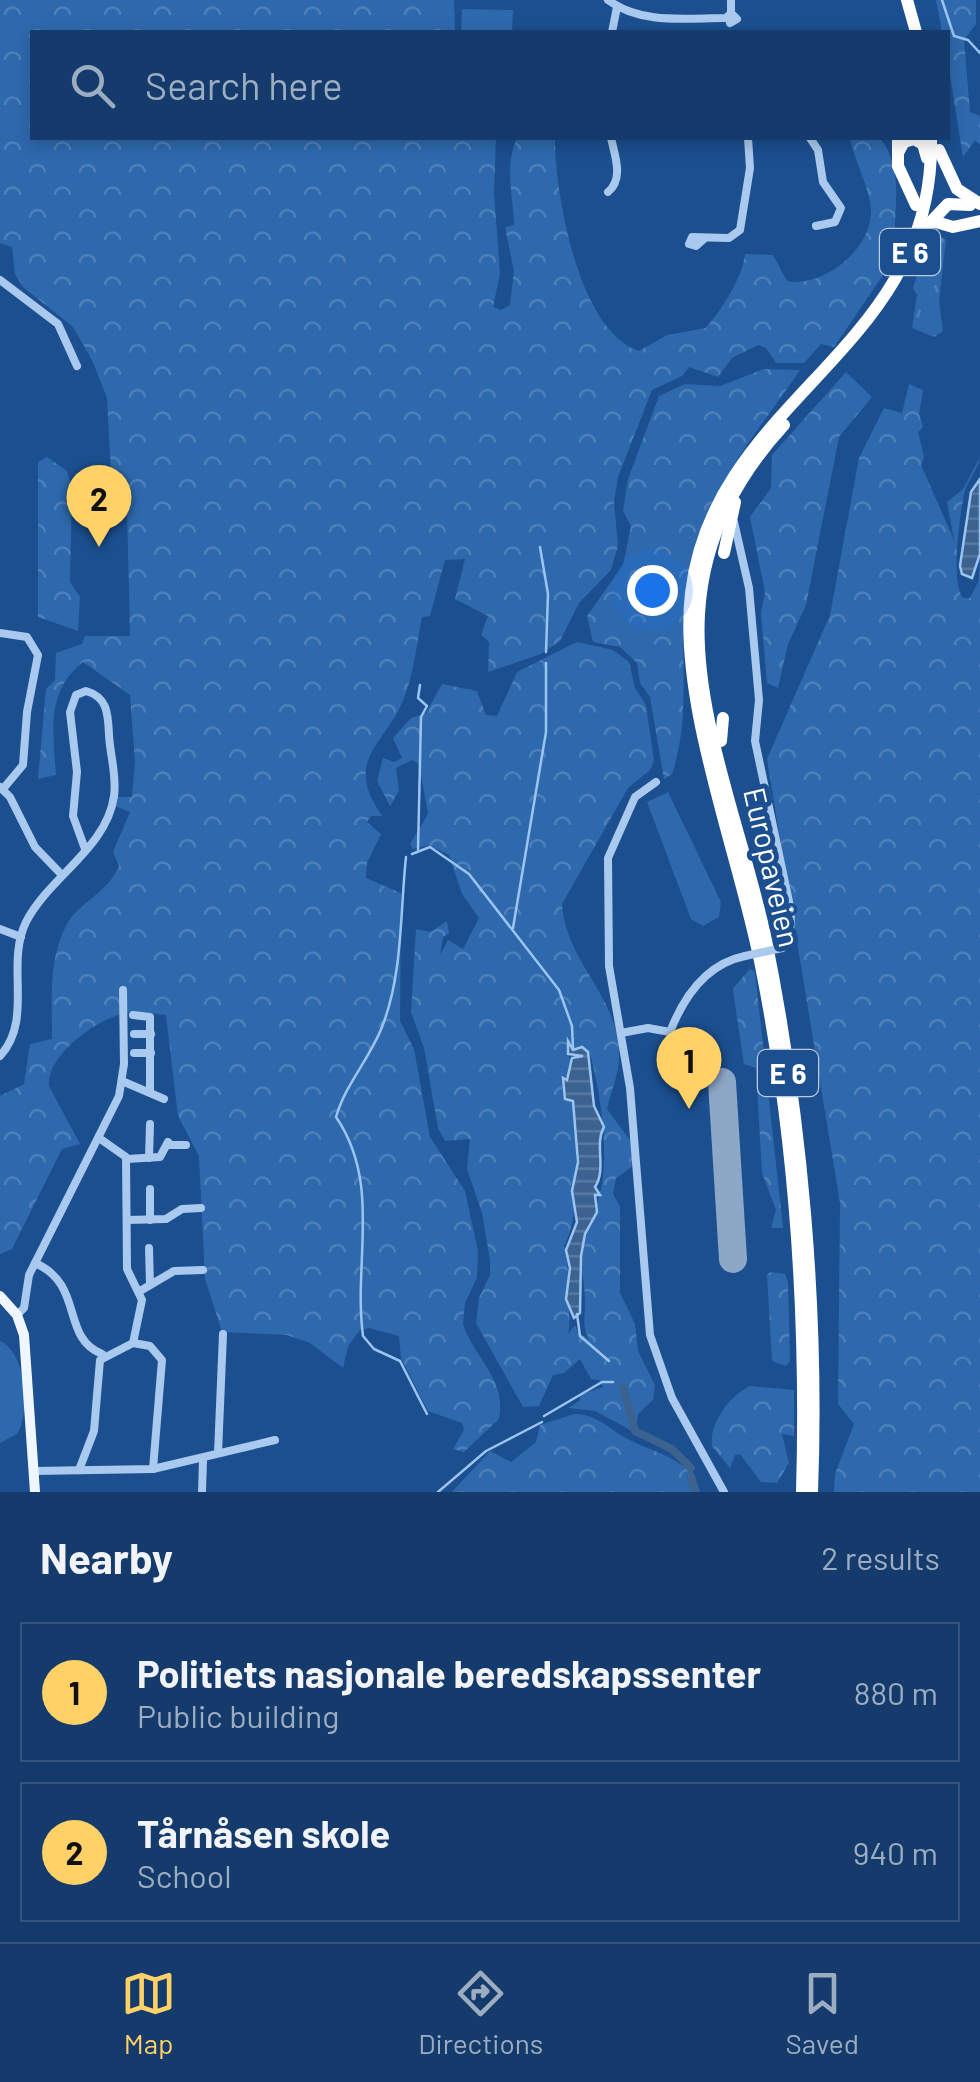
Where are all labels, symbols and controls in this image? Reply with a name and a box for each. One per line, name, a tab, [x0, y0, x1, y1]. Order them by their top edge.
search box	[30, 30, 950, 140]
icon: search	[65, 58, 120, 113]
text: Search here	[145, 62, 343, 108]
road number: E 6	[880, 229, 940, 275]
pin: 2	[66, 464, 132, 547]
your location	[627, 565, 678, 616]
street label: Europaveien	[737, 784, 809, 950]
pin: 1	[656, 1026, 722, 1109]
road number: E 6	[758, 1050, 818, 1096]
text: Nearby	[40, 1532, 173, 1582]
text: 2 results	[821, 1538, 940, 1576]
text: Politiets nasjonale beredskapssenter	[137, 1650, 761, 1696]
text: 1	[69, 1673, 80, 1711]
text: 880 m	[854, 1673, 938, 1711]
text: Public building	[137, 1696, 339, 1734]
text: Tårnåsen skole	[137, 1810, 390, 1856]
text: 2	[66, 1833, 83, 1871]
text: 940 m	[853, 1833, 938, 1871]
text: School	[137, 1856, 232, 1894]
tab: Map	[121, 1966, 176, 2060]
tab: Directions	[418, 1966, 543, 2060]
tab: Saved	[785, 1966, 859, 2060]

